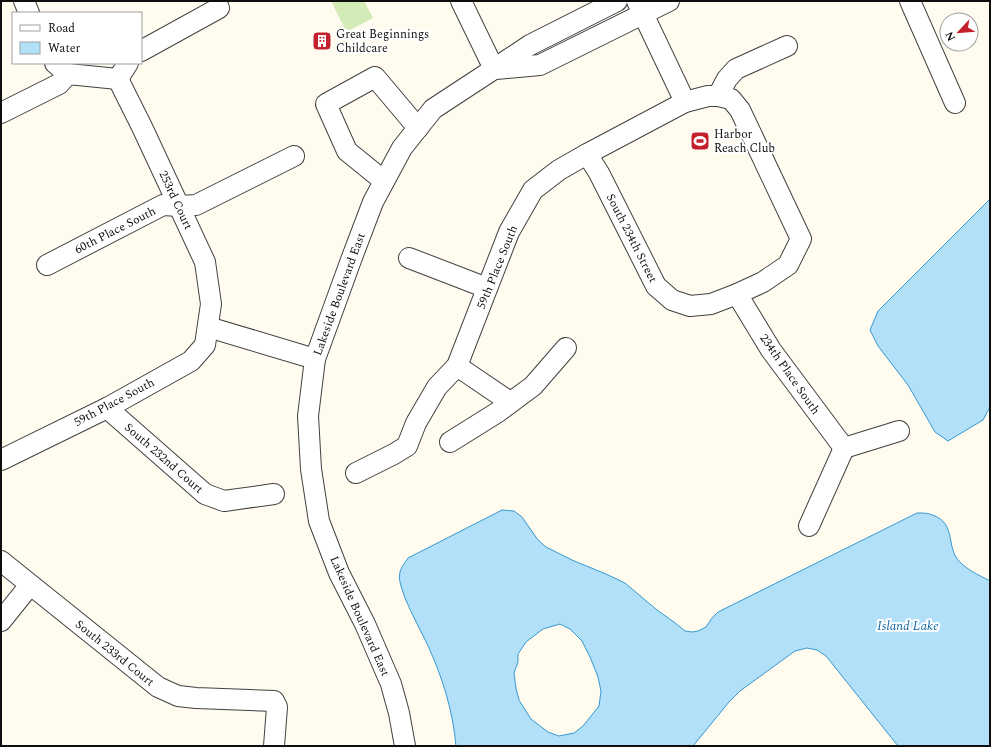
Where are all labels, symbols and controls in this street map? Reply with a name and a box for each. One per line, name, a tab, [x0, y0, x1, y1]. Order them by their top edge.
legend	[12, 12, 142, 64]
north arrow	[939, 12, 979, 52]
text: Road	[48, 19, 75, 38]
place label: Great Beginnings Childcare	[336, 25, 429, 58]
text: N	[941, 28, 960, 44]
building icon: Great Beginnings Childcare	[311, 30, 333, 52]
text: Water	[48, 39, 80, 58]
place label: Harbor Reach Club	[714, 125, 775, 158]
sports icon: Harbor Reach Club	[689, 130, 711, 152]
street label: 253rd Court	[154, 167, 198, 233]
street label: South 234th Street	[601, 190, 662, 286]
street label: 60th Place South	[71, 202, 159, 259]
street label: 59th Place South	[472, 222, 523, 312]
street label: Lakeside Boulevard East	[308, 230, 371, 358]
street label: 234th Place South	[755, 330, 825, 419]
street label: 59th Place South	[71, 373, 158, 432]
street label: South 232nd Court	[120, 419, 208, 498]
street label: Lakeside Boulevard East	[324, 553, 395, 679]
street label: South 233rd Court	[71, 615, 159, 691]
water label: Island Lake	[877, 616, 939, 636]

